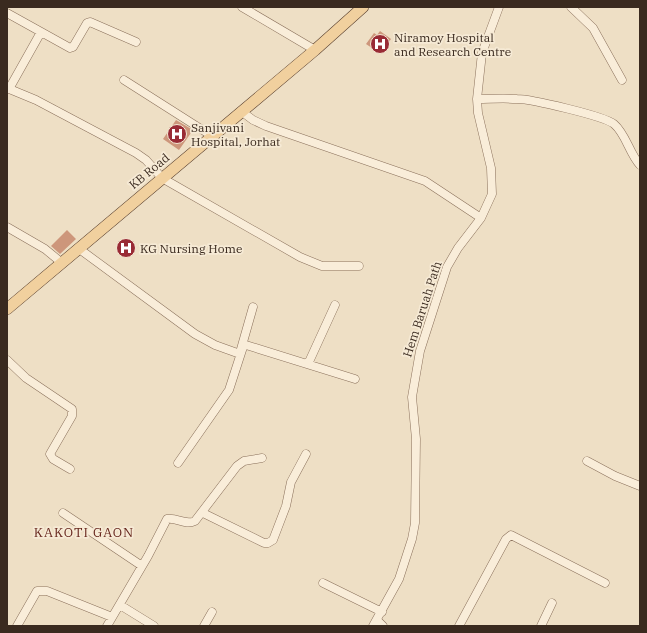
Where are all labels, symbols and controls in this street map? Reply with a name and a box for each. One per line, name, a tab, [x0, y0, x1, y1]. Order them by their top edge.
place label: Niramoy Hospital and Research Centre	[394, 30, 511, 59]
hospital icon: Niramoy Hospital and Research Centre	[369, 33, 391, 55]
place label: Sanjivani Hospital, Jorhat	[191, 120, 280, 149]
hospital icon: Sanjivani Hospital, Jorhat	[166, 123, 188, 145]
street label: KB Road	[126, 150, 172, 192]
hospital icon: KG Nursing Home	[115, 237, 137, 259]
place label: KG Nursing Home	[140, 241, 242, 256]
street label: Hem Baruah Path	[399, 259, 445, 359]
district label: KAKOTI GAON	[34, 524, 134, 541]

